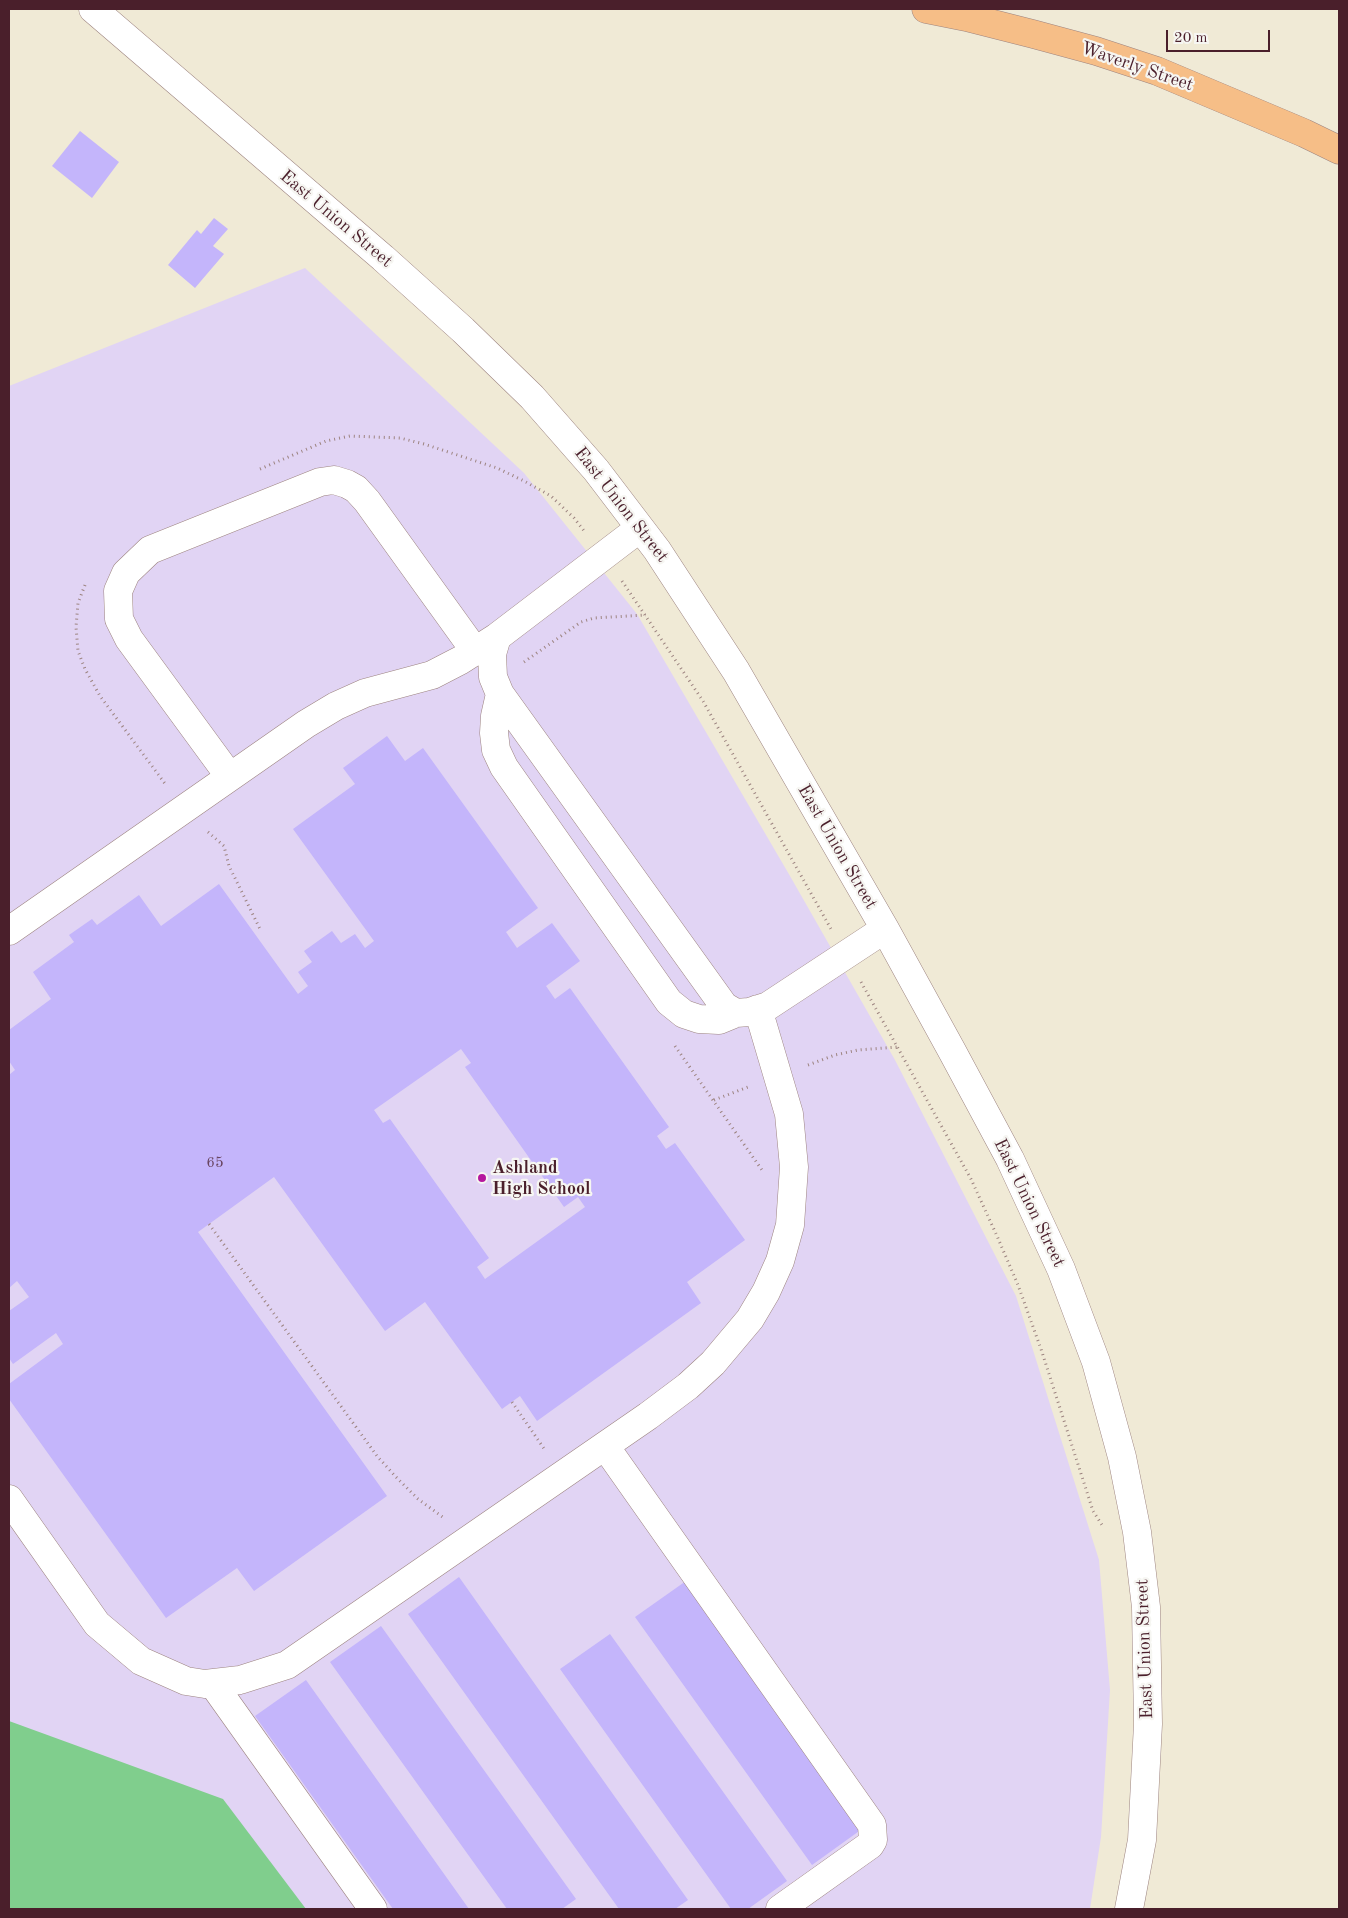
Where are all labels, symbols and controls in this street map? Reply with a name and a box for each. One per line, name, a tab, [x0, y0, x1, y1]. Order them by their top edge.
scale bar	[1168, 20, 1272, 52]
text: 20 m	[1174, 31, 1208, 46]
street label: Waverly Street	[1078, 38, 1196, 96]
street label: East Union Street	[275, 166, 397, 272]
street label: East Union Street	[569, 443, 673, 567]
street label: East Union Street	[793, 781, 881, 913]
street label: East Union Street	[989, 1135, 1069, 1271]
house number: 65	[206, 1154, 224, 1172]
place label: Ashland High School	[492, 1157, 591, 1200]
marker: Ashland High School	[476, 1172, 488, 1184]
street label: East Union Street	[1132, 1578, 1158, 1720]

